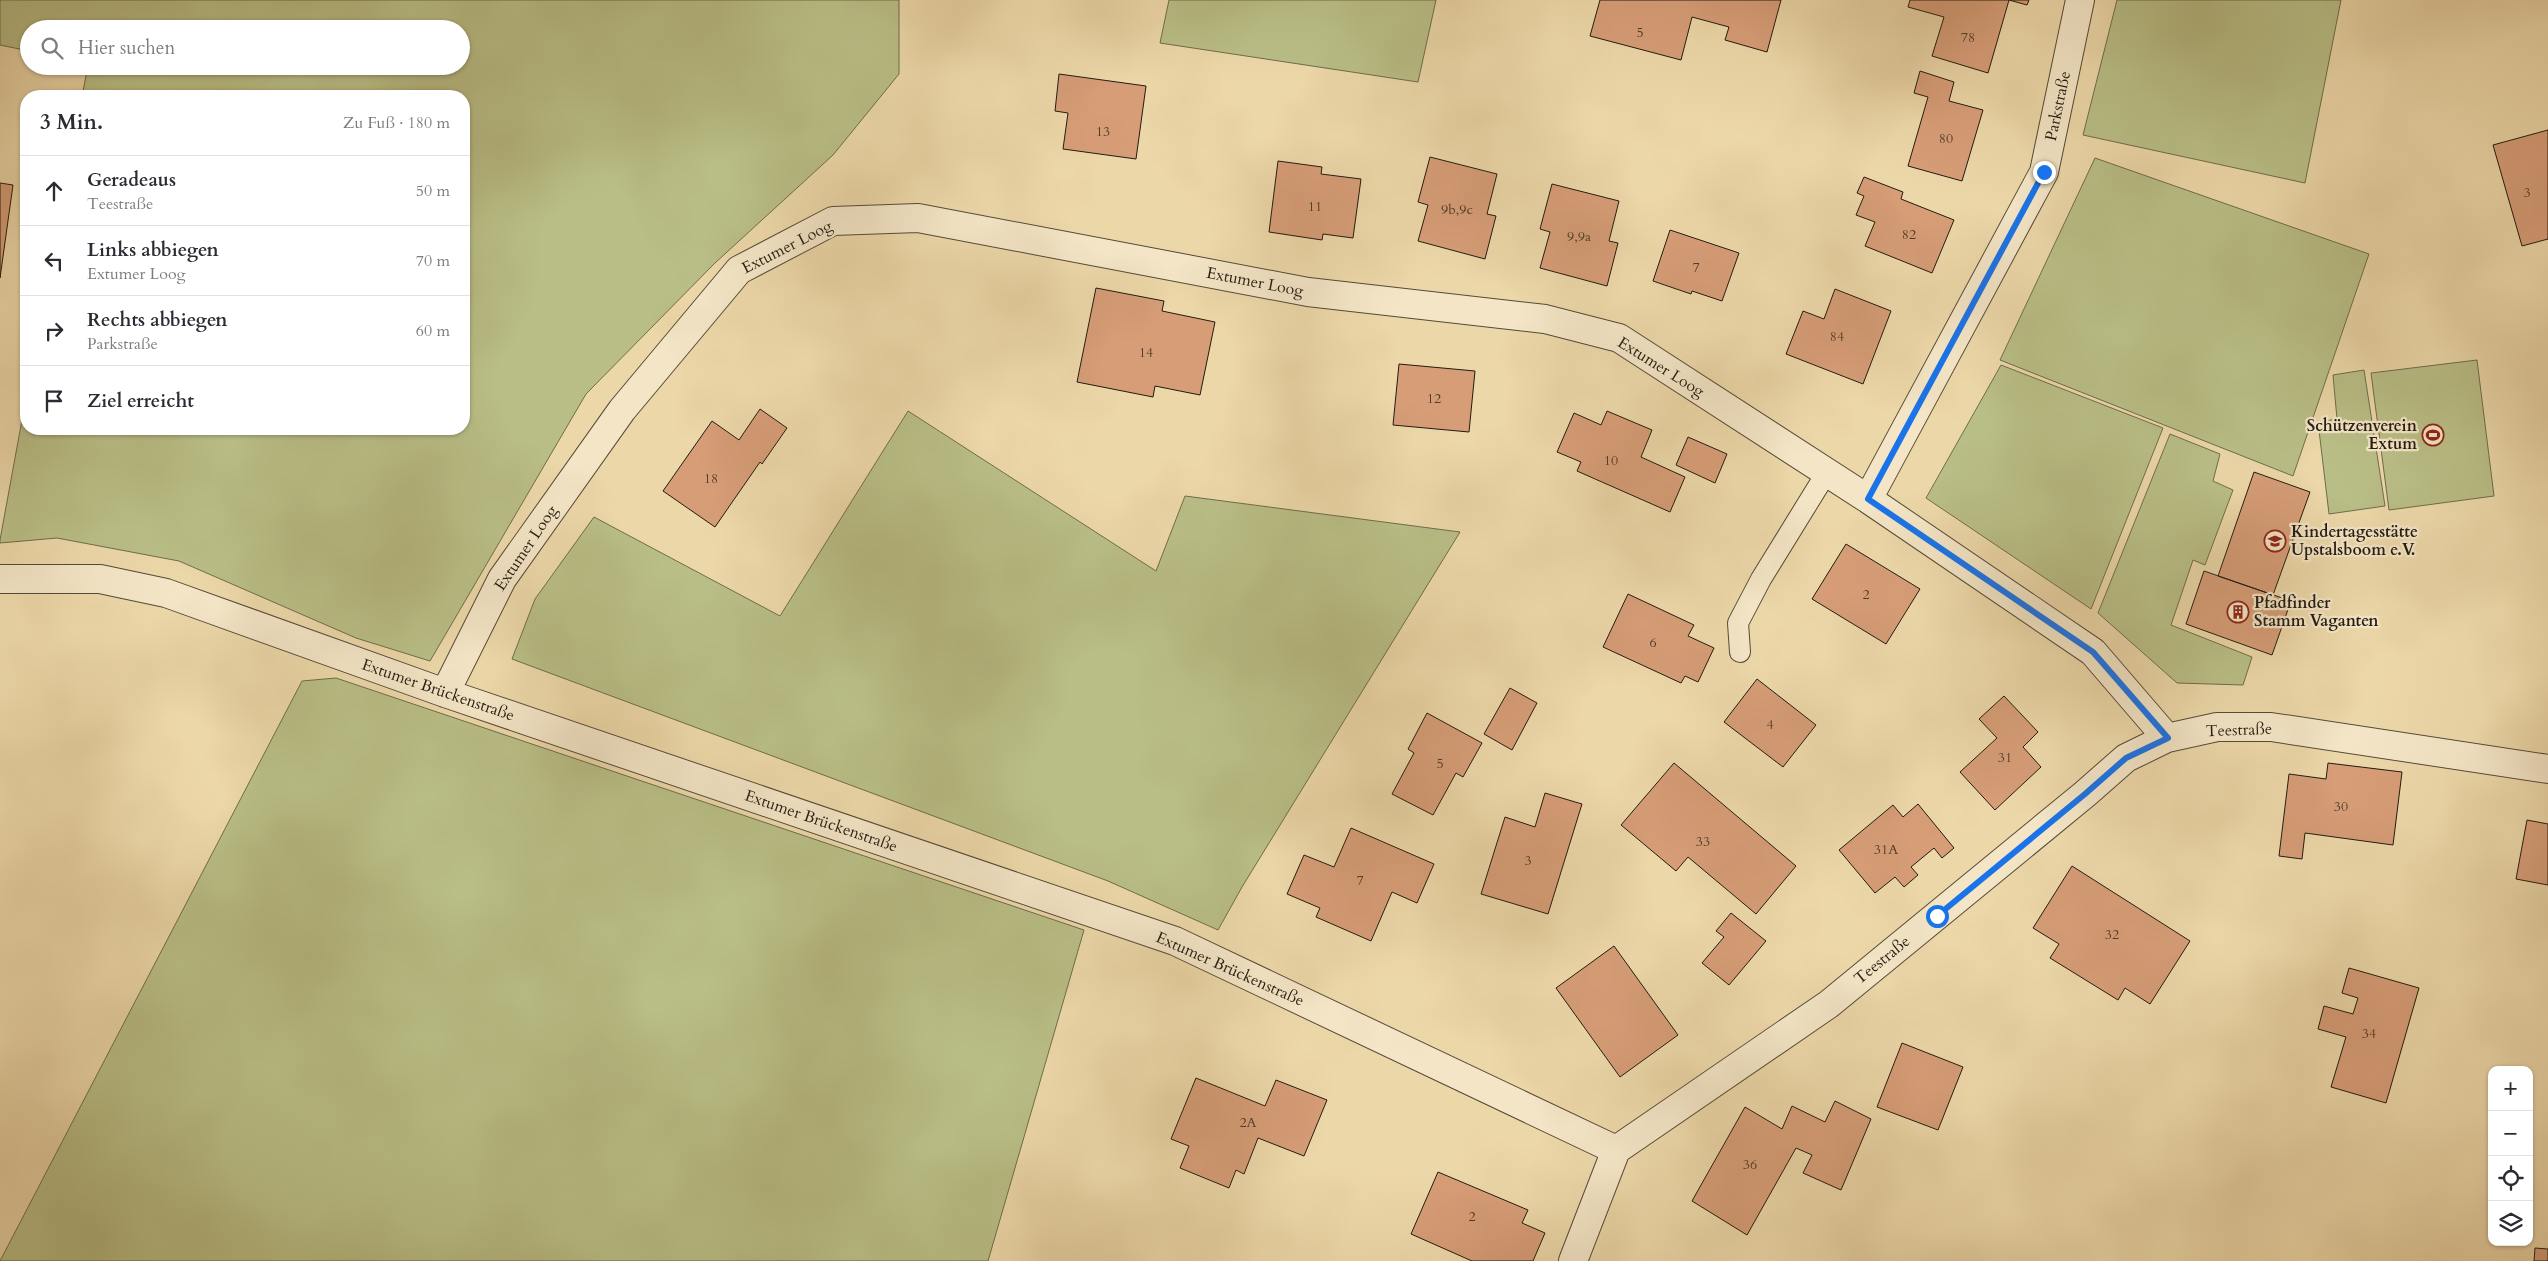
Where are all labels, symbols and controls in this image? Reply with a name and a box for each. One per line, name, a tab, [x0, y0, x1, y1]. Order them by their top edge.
search box	[20, 20, 470, 75]
house number: 5	[1636, 23, 1644, 42]
house number: 78	[1961, 28, 1975, 47]
icon: search	[38, 34, 66, 62]
text: Hier suchen	[78, 35, 175, 61]
street label: Parkstraße	[2040, 69, 2076, 143]
text: 3 Min.	[40, 108, 103, 137]
text: Zu Fuß · 180 m	[343, 112, 450, 134]
house number: 13	[1096, 122, 1110, 141]
house number: 80	[1939, 129, 1953, 148]
route end	[2033, 161, 2056, 184]
text: Geradeaus	[87, 167, 176, 193]
icon: ahead	[40, 177, 68, 205]
text: 50 m	[416, 180, 450, 202]
house number: 3	[2523, 183, 2531, 202]
text: Teestraße	[87, 193, 153, 215]
house number: 11	[1308, 197, 1322, 216]
house number: 9b,9c	[1441, 200, 1473, 219]
street label: Extumer Loog	[738, 215, 836, 279]
house number: 82	[1902, 225, 1916, 244]
house number: 9,9a	[1567, 227, 1591, 246]
text: Links abbiegen	[87, 237, 219, 263]
icon: left	[40, 247, 68, 275]
text: 70 m	[416, 250, 450, 272]
house number: 7	[1692, 258, 1700, 277]
street label: Extumer Loog	[1205, 262, 1305, 302]
text: Extumer Loog	[87, 263, 186, 285]
text: Rechts abbiegen	[87, 307, 228, 333]
icon: right	[40, 317, 68, 345]
text: 60 m	[416, 320, 450, 342]
house number: 84	[1830, 327, 1844, 346]
street label: Extumer Loog	[1613, 332, 1709, 402]
text: Parkstraße	[87, 333, 158, 355]
house number: 14	[1139, 343, 1153, 362]
icon: arrive	[40, 387, 68, 415]
text: Ziel erreicht	[87, 388, 194, 414]
house number: 12	[1427, 389, 1441, 408]
place label: Schützenverein Extum	[2307, 415, 2418, 455]
sports icon: Schützenverein Extum	[2421, 423, 2445, 447]
house number: 10	[1604, 451, 1618, 470]
house number: 18	[704, 469, 718, 488]
street label: Extumer Loog	[489, 501, 563, 595]
place label: Kindertagesstätte Upstalsboom e.V.	[2291, 521, 2418, 561]
school or university icon: Kindertagesstätte Upstalsboom e.V.	[2263, 529, 2287, 553]
house number: 2	[1862, 585, 1870, 604]
place label: Pfadfinder Stamm Vaganten	[2254, 592, 2379, 632]
building icon: Pfadfinder Stamm Vaganten	[2226, 600, 2250, 624]
house number: 6	[1649, 633, 1657, 652]
street label: Extumer Brückenstraße	[359, 654, 517, 726]
house number: 4	[1766, 715, 1774, 734]
street label: Teestraße	[2206, 718, 2272, 742]
house number: 31	[1998, 748, 2012, 767]
house number: 5	[1436, 754, 1444, 773]
street label: Extumer Brückenstraße	[742, 785, 900, 857]
house number: 30	[2334, 797, 2348, 816]
house number: 33	[1696, 832, 1710, 851]
house number: 31A	[1874, 840, 1898, 859]
house number: 3	[1524, 851, 1532, 870]
house number: 7	[1356, 871, 1364, 890]
route start	[1926, 905, 1949, 928]
house number: 32	[2105, 925, 2119, 944]
street label: Extumer Brückenstraße	[1152, 926, 1308, 1012]
street label: Teestraße	[1849, 931, 1915, 989]
house number: 34	[2362, 1024, 2376, 1043]
map controls	[2488, 1066, 2533, 1246]
button: +	[2488, 1066, 2533, 1111]
button: −	[2488, 1111, 2533, 1156]
house number: 2A	[1239, 1113, 1257, 1132]
house number: 36	[1743, 1155, 1757, 1174]
button: locate	[2488, 1156, 2533, 1201]
button: layers	[2488, 1201, 2533, 1246]
house number: 2	[1468, 1207, 1476, 1226]

